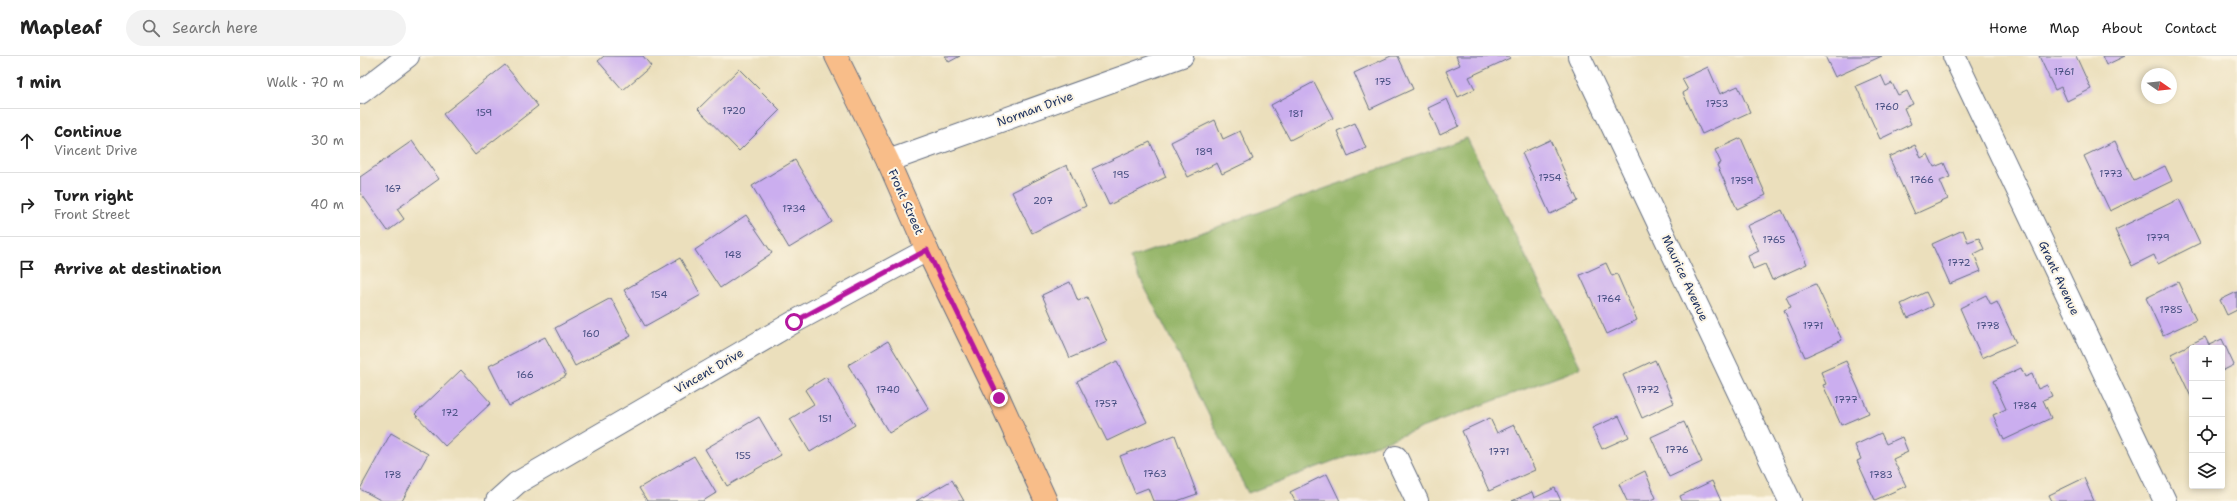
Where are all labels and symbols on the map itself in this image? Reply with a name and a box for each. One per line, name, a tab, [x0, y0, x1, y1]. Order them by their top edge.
house number: 1761	[2054, 65, 2074, 78]
north arrow	[2141, 68, 2177, 104]
house number: 175	[1375, 75, 1391, 88]
street label: Norman Drive	[995, 88, 1076, 130]
house number: 1753	[1706, 97, 1728, 110]
house number: 1760	[1875, 100, 1899, 113]
house number: 1720	[722, 104, 746, 117]
house number: 159	[476, 106, 492, 119]
house number: 181	[1289, 107, 1303, 120]
house number: 189	[1195, 145, 1213, 158]
street label: Front Street	[884, 167, 928, 237]
house number: 1773	[2099, 167, 2123, 180]
house number: 195	[1113, 168, 1129, 181]
house number: 1754	[1538, 171, 1562, 184]
house number: 1766	[1910, 173, 1934, 186]
house number: 1759	[1731, 174, 1753, 187]
house number: 167	[385, 182, 401, 195]
house number: 207	[1033, 194, 1053, 207]
house number: 1734	[782, 202, 806, 215]
house number: 1779	[2146, 231, 2170, 244]
street label: Maurice Avenue	[1658, 232, 1712, 324]
house number: 1765	[1763, 233, 1785, 246]
street label: Grant Avenue	[2035, 238, 2083, 318]
house number: 148	[724, 248, 742, 261]
house number: 1772	[1947, 256, 1971, 269]
house number: 154	[651, 288, 667, 301]
house number: 1764	[1597, 292, 1621, 305]
house number: 1785	[2159, 303, 2183, 316]
route start	[785, 313, 803, 331]
house number: 1771	[1803, 319, 1823, 332]
house number: 1778	[1976, 319, 2000, 332]
house number: 160	[582, 327, 600, 340]
street label: Vincent Drive	[672, 345, 747, 397]
house number: 166	[516, 368, 534, 381]
house number: 1740	[876, 383, 900, 396]
house number: 1772	[1636, 383, 1660, 396]
route end	[990, 389, 1008, 407]
house number: 1777	[1834, 393, 1858, 406]
house number: 1757	[1095, 397, 1117, 410]
house number: 1784	[2013, 399, 2037, 412]
house number: 172	[442, 406, 458, 419]
house number: 151	[818, 412, 832, 425]
house number: 1776	[1665, 443, 1689, 456]
house number: 1771	[1489, 445, 1509, 458]
house number: 155	[735, 449, 751, 462]
house number: 1763	[1143, 467, 1167, 480]
house number: 178	[384, 468, 402, 481]
house number: 1783	[1869, 468, 1893, 481]

